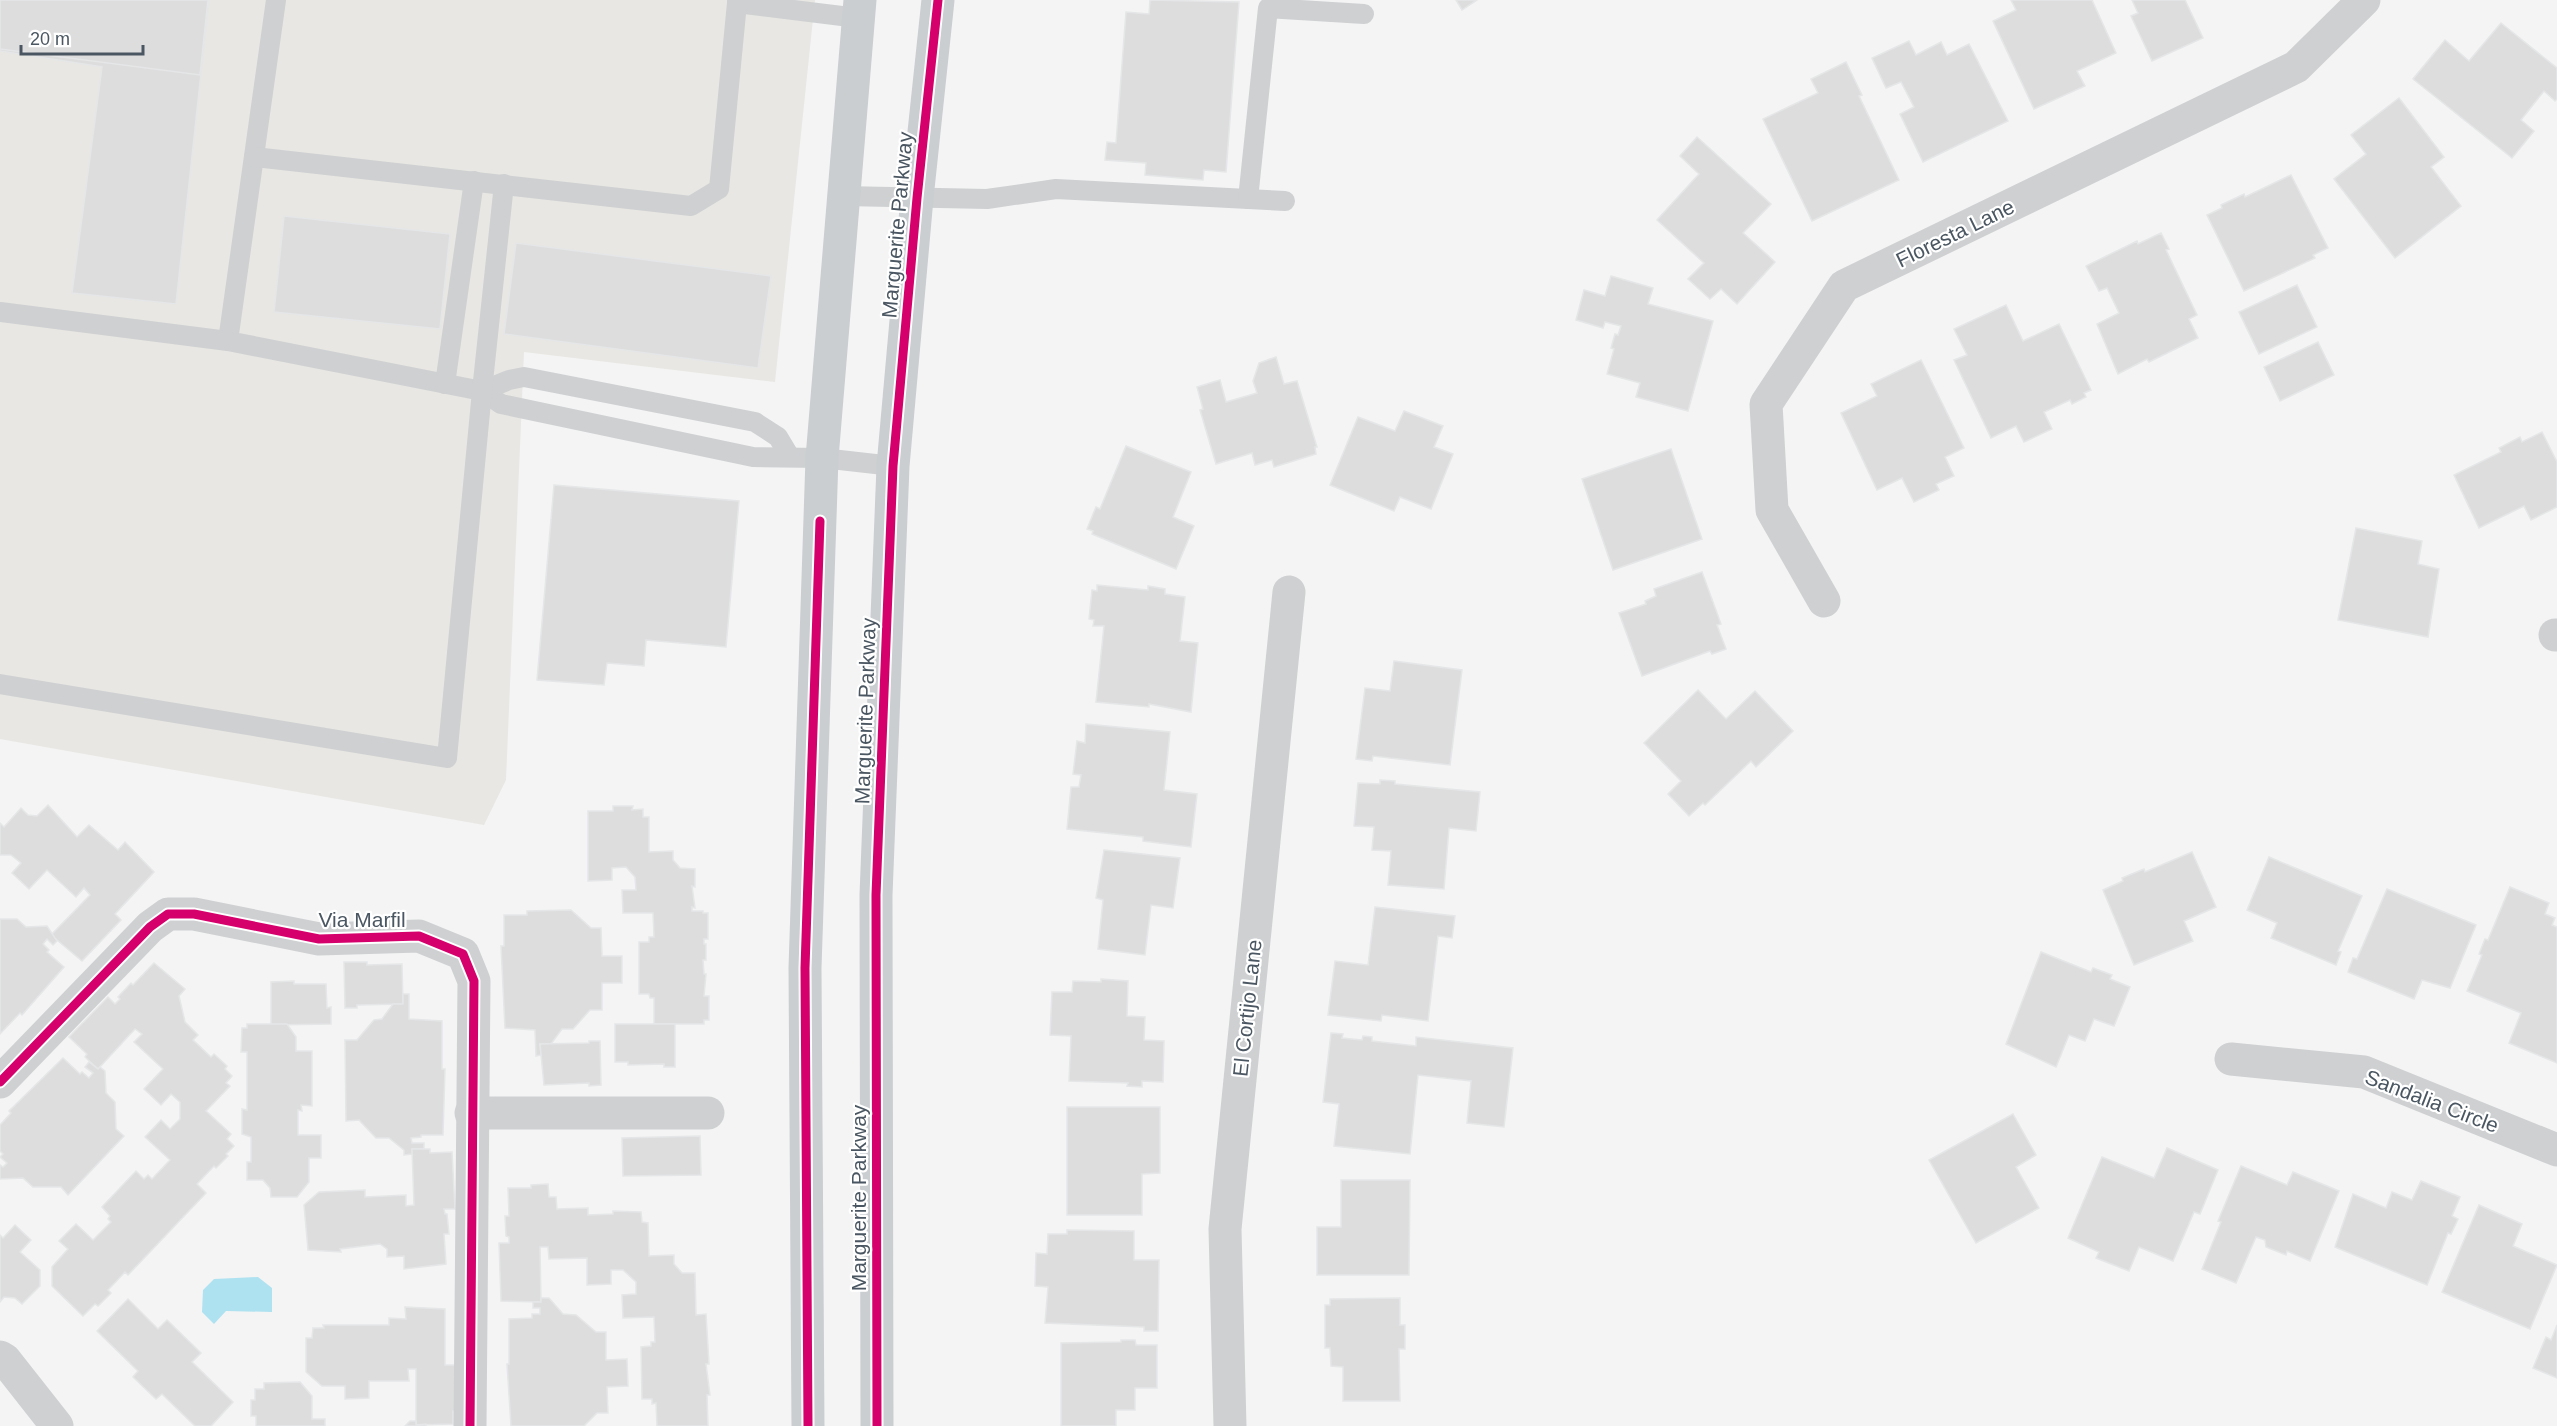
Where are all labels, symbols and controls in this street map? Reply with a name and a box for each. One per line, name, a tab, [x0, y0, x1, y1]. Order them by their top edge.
scale bar	[21, 18, 142, 56]
text: 20 m	[30, 29, 70, 49]
street label: Marguerite Parkway	[877, 130, 917, 319]
street label: Floresta Lane	[1892, 195, 2018, 271]
street label: Marguerite Parkway	[850, 617, 880, 805]
street label: Via Marfil	[318, 908, 406, 931]
street label: El Cortijo Lane	[1228, 938, 1266, 1078]
street label: Sandalia Circle	[2362, 1065, 2502, 1137]
street label: Marguerite Parkway	[847, 1104, 870, 1291]

